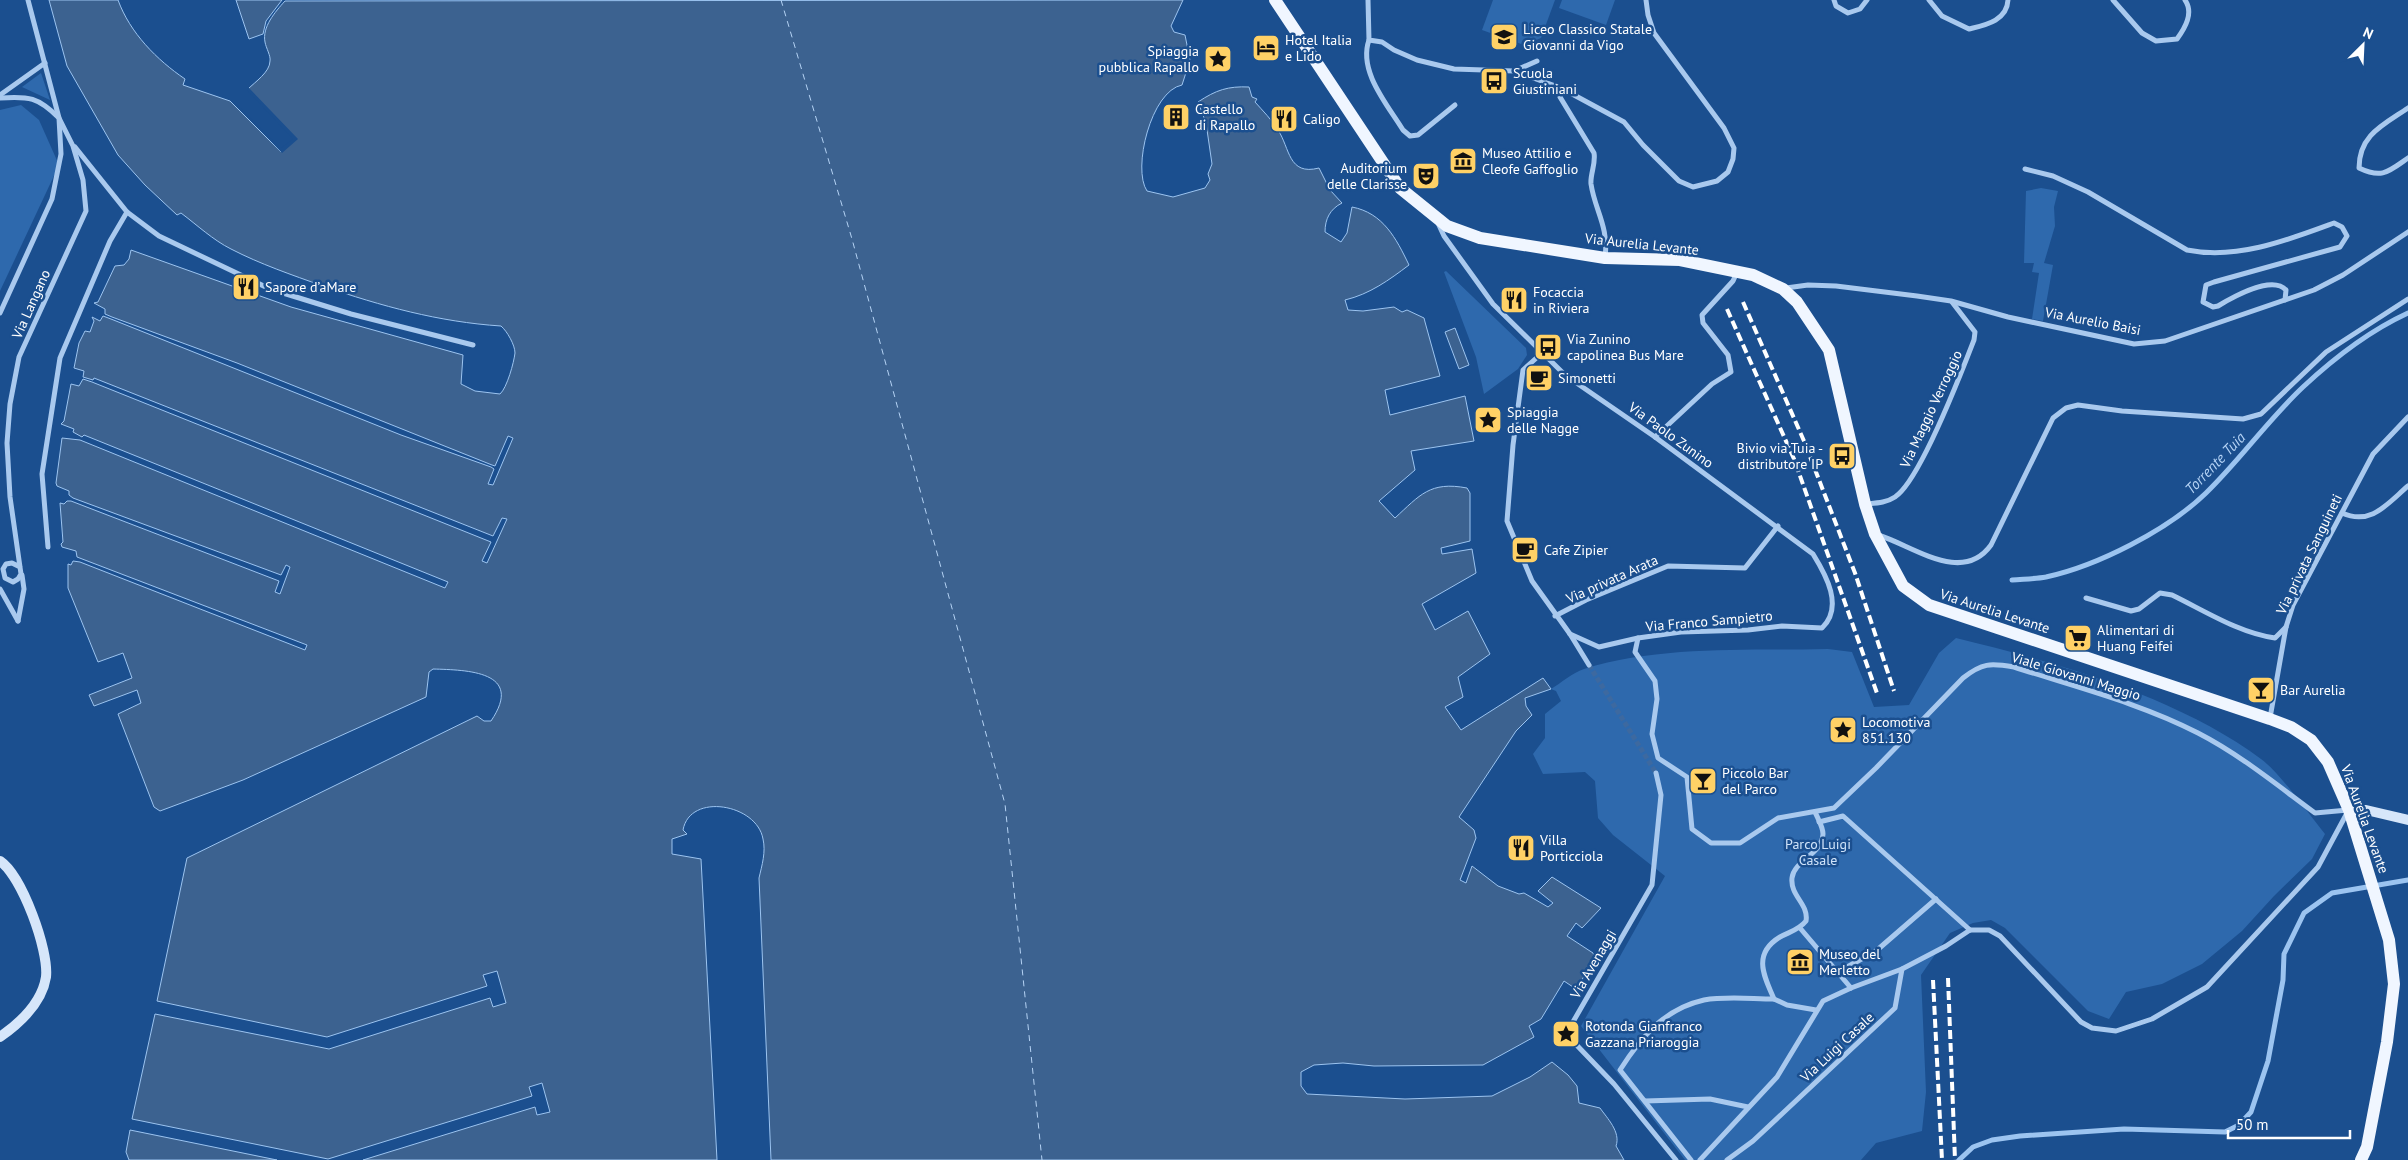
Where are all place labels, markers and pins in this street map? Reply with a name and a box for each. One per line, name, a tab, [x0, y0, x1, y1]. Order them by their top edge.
place label: Liceo Classico Statale Giovanni da Vigo	[1523, 20, 1652, 54]
school or university icon: Liceo Classico Statale Giovanni da Vigo	[1489, 22, 1519, 52]
place label: Hotel Italia e Lido	[1285, 31, 1352, 65]
hotel icon: Hotel Italia e Lido	[1251, 33, 1281, 63]
place label: Spiaggia pubblica Rapallo	[1099, 42, 1199, 76]
place icon: Spiaggia pubblica Rapallo	[1203, 44, 1233, 74]
place label: Scuola Giustiniani	[1513, 64, 1577, 98]
bus stop icon: Scuola Giustiniani	[1479, 66, 1509, 96]
place label: Castello di Rapallo	[1195, 100, 1255, 134]
building icon: Castello di Rapallo	[1161, 102, 1191, 132]
restaurant icon: Caligo	[1269, 104, 1299, 134]
place label: Caligo	[1303, 110, 1341, 128]
place label: Museo Attilio e Cleofe Gaffoglio	[1482, 144, 1578, 178]
museum icon: Museo Attilio e Cleofe Gaffoglio	[1448, 146, 1478, 176]
place label: Auditorium delle Clarisse	[1327, 159, 1407, 193]
theatre icon: Auditorium delle Clarisse	[1411, 161, 1441, 191]
restaurant icon: Sapore d’aMare	[231, 272, 261, 302]
place label: Sapore d’aMare	[265, 278, 356, 296]
place label: Focaccia in Riviera	[1533, 283, 1590, 317]
restaurant icon: Focaccia in Riviera	[1499, 285, 1529, 315]
place label: Via Zunino capolinea Bus Mare	[1566, 330, 1684, 364]
bus stop icon: Via Zunino capolinea Bus Mare	[1533, 332, 1563, 362]
cafe icon: Simonetti	[1524, 363, 1554, 393]
place label: Simonetti	[1558, 369, 1616, 387]
place label: Spiaggia delle Nagge	[1507, 403, 1579, 437]
place icon: Spiaggia delle Nagge	[1473, 405, 1503, 435]
place label: Bivio via Tuia - distributore IP	[1737, 439, 1823, 473]
bus stop icon: Bivio via Tuia - distributore IP	[1827, 441, 1857, 471]
cafe icon: Cafe Zipier	[1510, 535, 1540, 565]
place label: Cafe Zipier	[1544, 541, 1608, 559]
place label: Alimentari di Huang Feifei	[2097, 621, 2174, 655]
supermarket icon: Alimentari di Huang Feifei	[2063, 623, 2093, 653]
bar icon: Bar Aurelia	[2246, 675, 2276, 705]
place label: Bar Aurelia	[2280, 681, 2346, 699]
place label: Locomotiva 851.130	[1862, 713, 1931, 747]
place icon: Locomotiva 851.130	[1828, 715, 1858, 745]
place label: Piccolo Bar del Parco	[1722, 764, 1789, 798]
bar icon: Piccolo Bar del Parco	[1688, 766, 1718, 796]
place label: Villa Porticciola	[1539, 831, 1603, 865]
restaurant icon: Villa Porticciola	[1506, 833, 1536, 863]
place label: Museo del Merletto	[1819, 945, 1880, 979]
museum icon: Museo del Merletto	[1785, 947, 1815, 977]
place label: Rotonda Gianfranco Gazzana Priaroggia	[1585, 1017, 1702, 1051]
place icon: Rotonda Gianfranco Gazzana Priaroggia	[1551, 1019, 1581, 1049]

